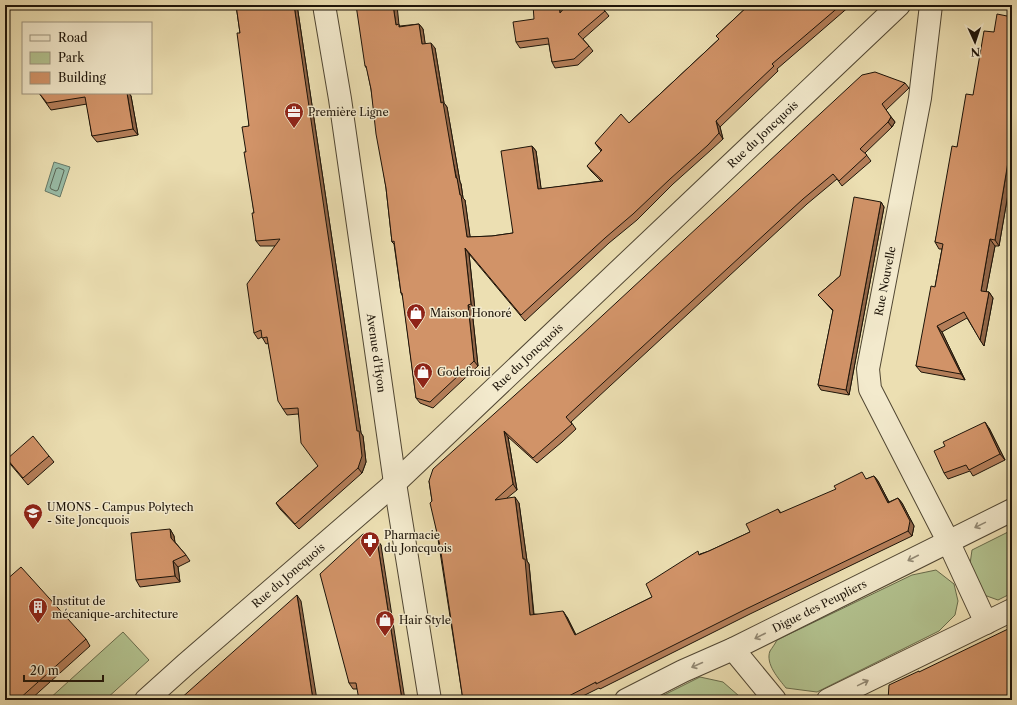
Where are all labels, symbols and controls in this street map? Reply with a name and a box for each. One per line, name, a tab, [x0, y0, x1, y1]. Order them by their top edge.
legend	[22, 22, 152, 94]
north arrow	[955, 22, 995, 62]
text: Road	[58, 30, 88, 45]
text: N	[970, 45, 981, 59]
text: Park	[58, 50, 85, 65]
text: Building	[58, 70, 106, 85]
street label: Rue du Joncquois	[724, 97, 801, 171]
office icon: Première Ligne	[283, 101, 305, 129]
place label: Première Ligne	[308, 105, 389, 119]
street label: Rue Nouvelle	[871, 245, 899, 317]
shop icon: Maison Honoré	[405, 302, 427, 330]
place label: Maison Honoré	[430, 306, 512, 320]
street label: Avenue d'Hyon	[364, 312, 389, 394]
street label: Rue du Joncquois	[489, 320, 566, 394]
shop icon: Godefroid	[412, 361, 434, 389]
place label: Godefroid	[437, 365, 491, 379]
place label: UMONS - Campus Polytech - Site Joncquois	[47, 500, 194, 527]
school or university icon: UMONS - Campus Polytech - Site Joncquois	[22, 502, 44, 530]
one-way arrow	[974, 522, 986, 529]
place label: Pharmacie du Joncquois	[384, 528, 452, 555]
pharmacy icon: Pharmacie du Joncquois	[359, 530, 381, 558]
street label: Rue du Joncquois	[249, 540, 328, 611]
one-way arrow	[907, 555, 919, 562]
street label: Digue des Peupliers	[770, 577, 869, 635]
place label: Institut de mécanique-architecture	[52, 594, 178, 621]
building icon: Institut de mécanique-architecture	[27, 596, 49, 624]
shop icon: Hair Style	[374, 609, 396, 637]
place label: Hair Style	[399, 613, 451, 627]
one-way arrow	[754, 633, 766, 640]
scale bar	[24, 657, 103, 683]
one-way arrow	[691, 662, 703, 669]
text: 20 m	[30, 663, 59, 678]
one-way arrow	[857, 679, 869, 686]

